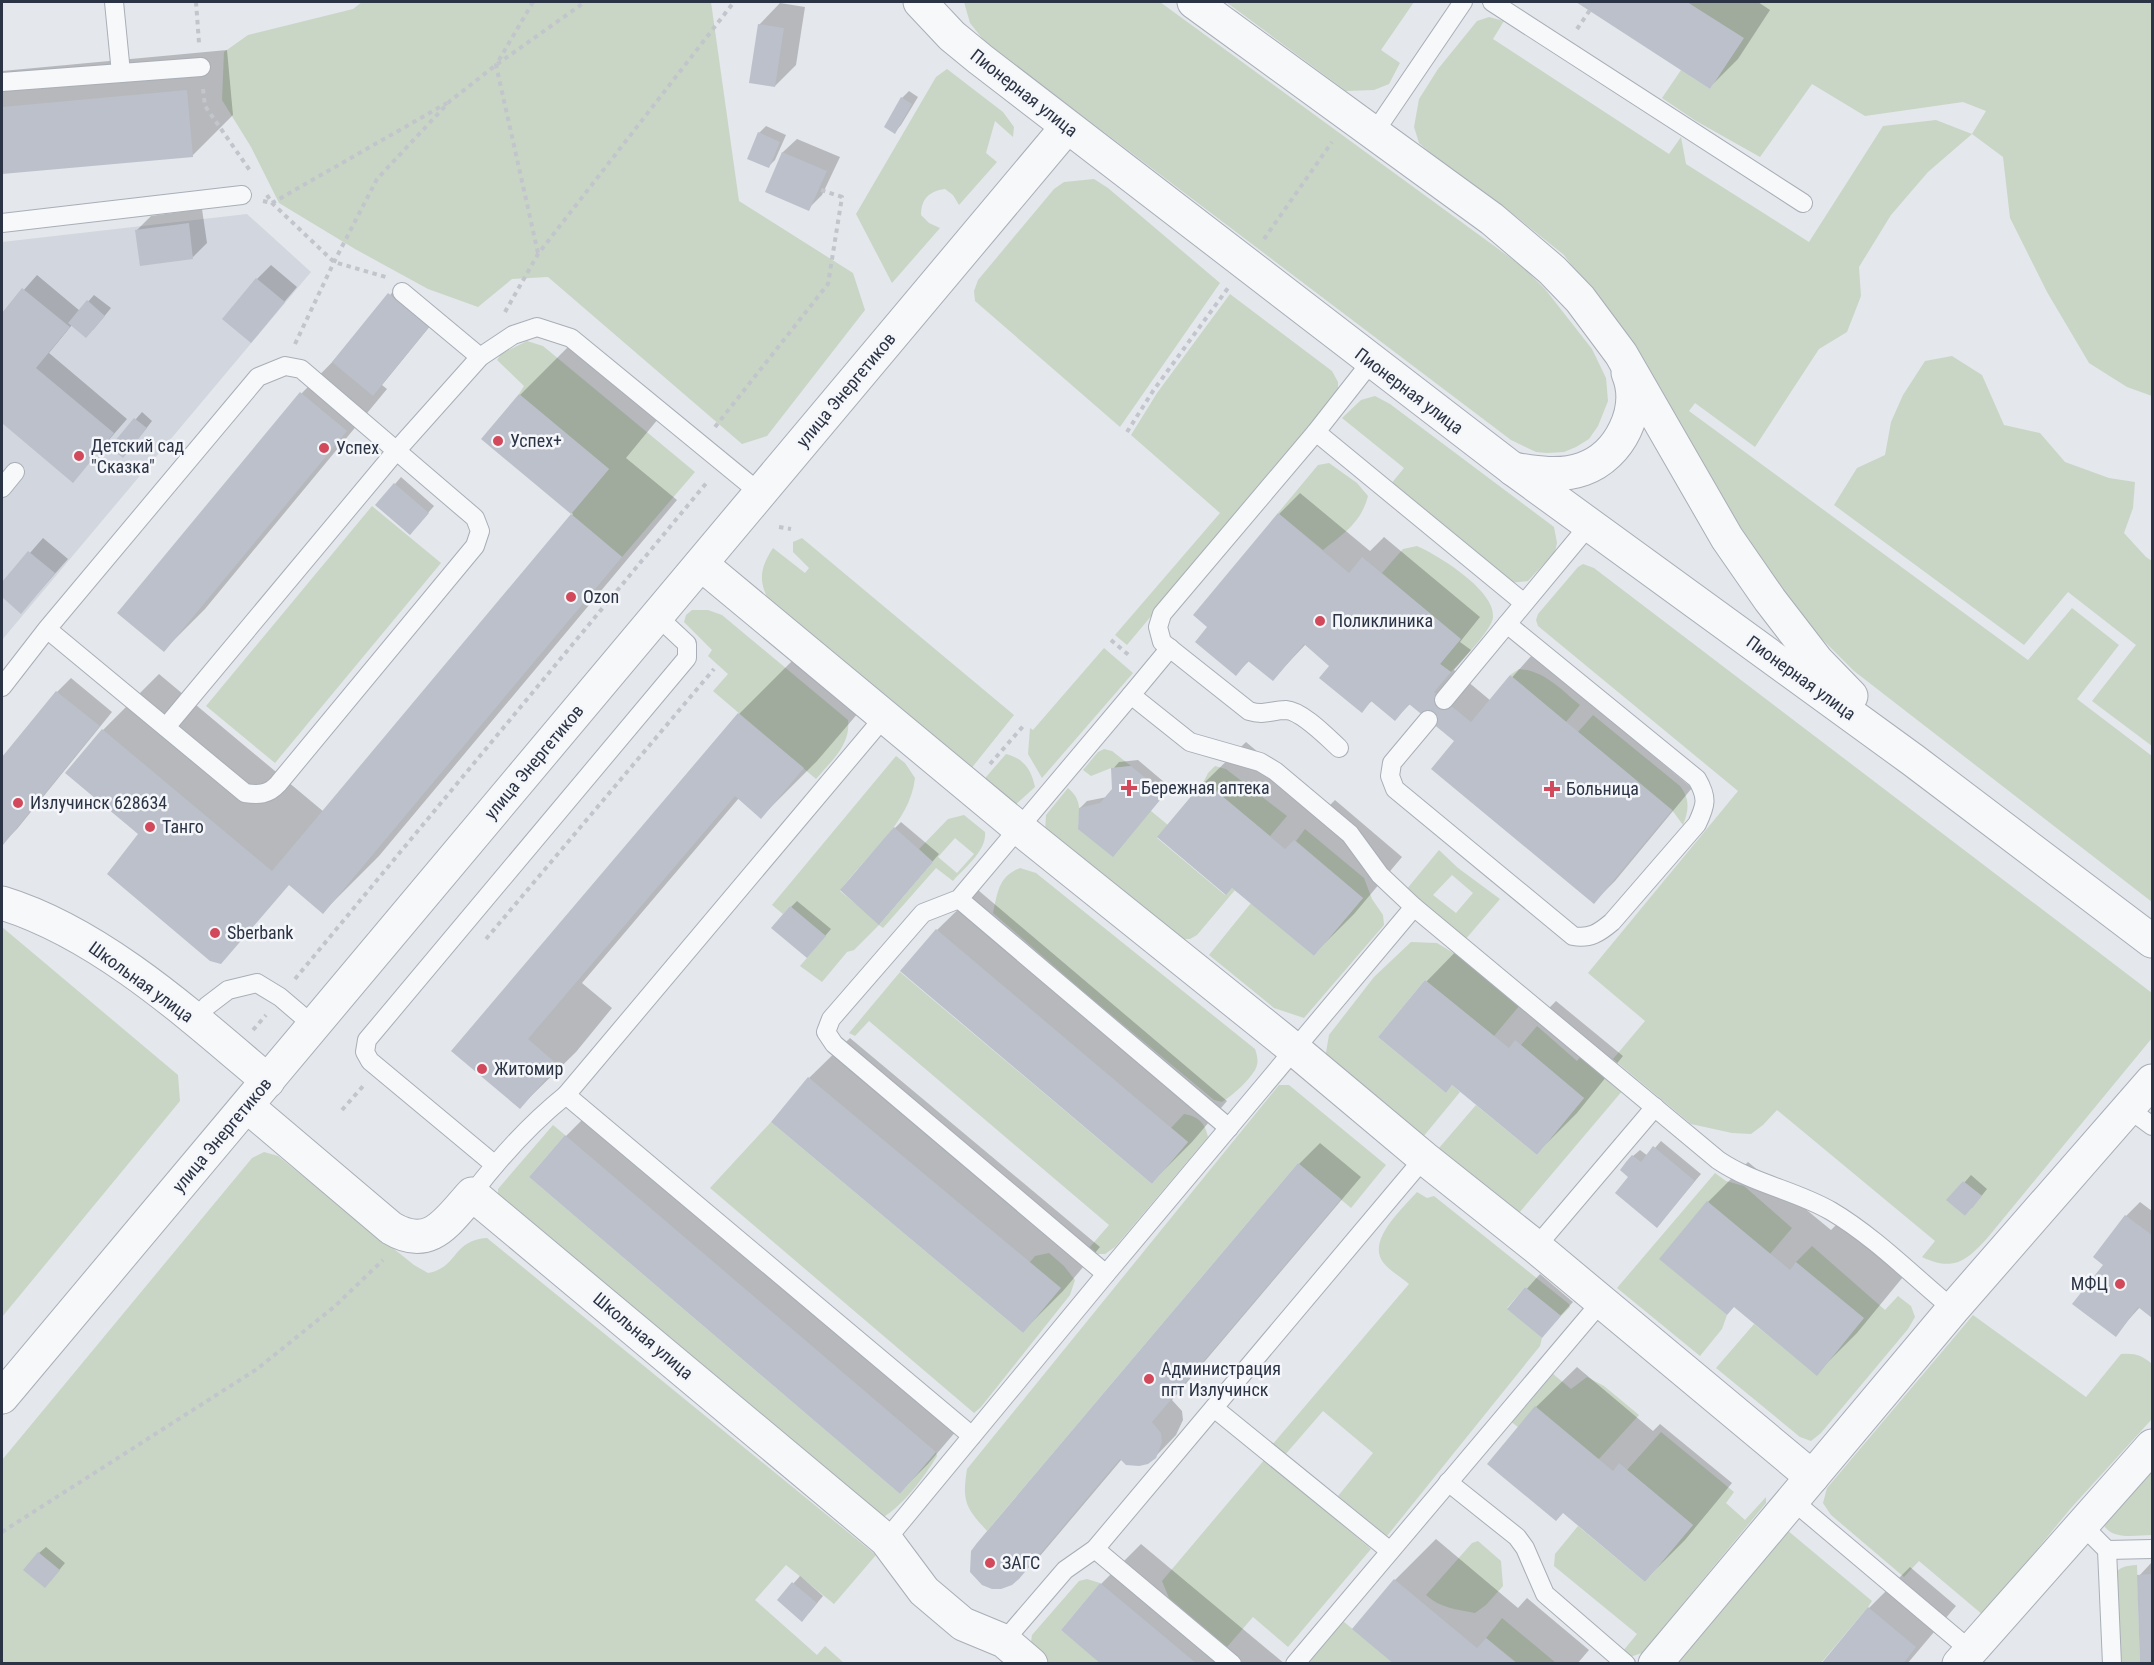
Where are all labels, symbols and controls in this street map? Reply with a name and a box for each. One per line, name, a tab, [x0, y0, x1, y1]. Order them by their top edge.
street label: Пионерная улица	[967, 44, 1082, 141]
street label: улица Энергетиков	[792, 328, 900, 451]
street label: Пионерная улица	[1351, 343, 1468, 438]
place label: Успех+	[510, 430, 562, 451]
marker: Успех+	[491, 434, 505, 448]
place label: Детский сад "Сказка"	[91, 435, 185, 477]
place label: Успех	[336, 437, 379, 458]
marker: Успех	[317, 441, 331, 455]
marker: Детский сад "Сказка"	[72, 449, 86, 463]
place label: Ozon	[583, 586, 619, 607]
marker: Ozon	[564, 590, 578, 604]
place label: Поликлиника	[1332, 610, 1433, 631]
marker: Поликлиника	[1313, 614, 1327, 628]
street label: Пионерная улица	[1743, 631, 1860, 724]
street label: улица Энергетиков	[480, 700, 588, 823]
place label: Бережная аптека	[1141, 777, 1270, 798]
place label: Больница	[1566, 778, 1639, 799]
marker: Больница	[1543, 780, 1561, 798]
marker: Бережная аптека	[1122, 781, 1136, 795]
place label: Излучинск 628634	[30, 792, 167, 813]
marker: Излучинск 628634	[11, 796, 25, 810]
place label: Танго	[162, 816, 204, 837]
marker: Танго	[143, 820, 157, 834]
place label: Sberbank	[227, 922, 293, 943]
marker: Sberbank	[208, 926, 222, 940]
street label: Школьная улица	[85, 937, 198, 1027]
place label: Житомир	[494, 1058, 564, 1079]
marker: Житомир	[475, 1062, 489, 1076]
street label: улица Энергетиков	[168, 1073, 276, 1196]
place label: МФЦ	[2071, 1273, 2108, 1294]
marker: МФЦ	[2113, 1277, 2127, 1291]
street label: Школьная улица	[589, 1288, 698, 1384]
place label: Администрация пгт Излучинск	[1161, 1358, 1281, 1400]
marker: Администрация пгт Излучинск	[1142, 1372, 1156, 1386]
place label: ЗАГС	[1002, 1552, 1040, 1573]
marker: ЗАГС	[983, 1556, 997, 1570]

